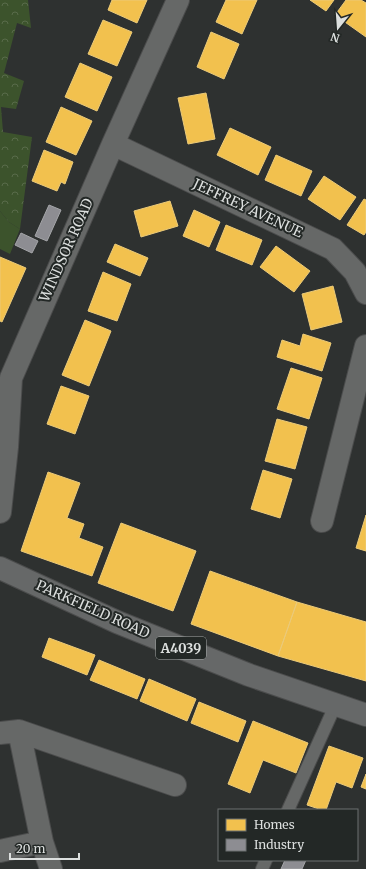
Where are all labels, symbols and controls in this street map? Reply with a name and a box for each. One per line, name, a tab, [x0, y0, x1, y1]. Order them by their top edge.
north arrow	[318, 8, 358, 48]
text: N	[329, 30, 341, 46]
street label: JEFFREY AVENUE	[189, 174, 306, 241]
street label: WINDSOR ROAD	[35, 195, 97, 306]
street label: PARKFIELD ROAD	[33, 576, 153, 642]
road number: A4039	[156, 637, 206, 659]
legend	[218, 809, 358, 861]
text: Homes	[254, 817, 295, 832]
scale bar	[10, 835, 79, 861]
text: Industry	[254, 837, 304, 852]
text: 20 m	[16, 841, 45, 856]

